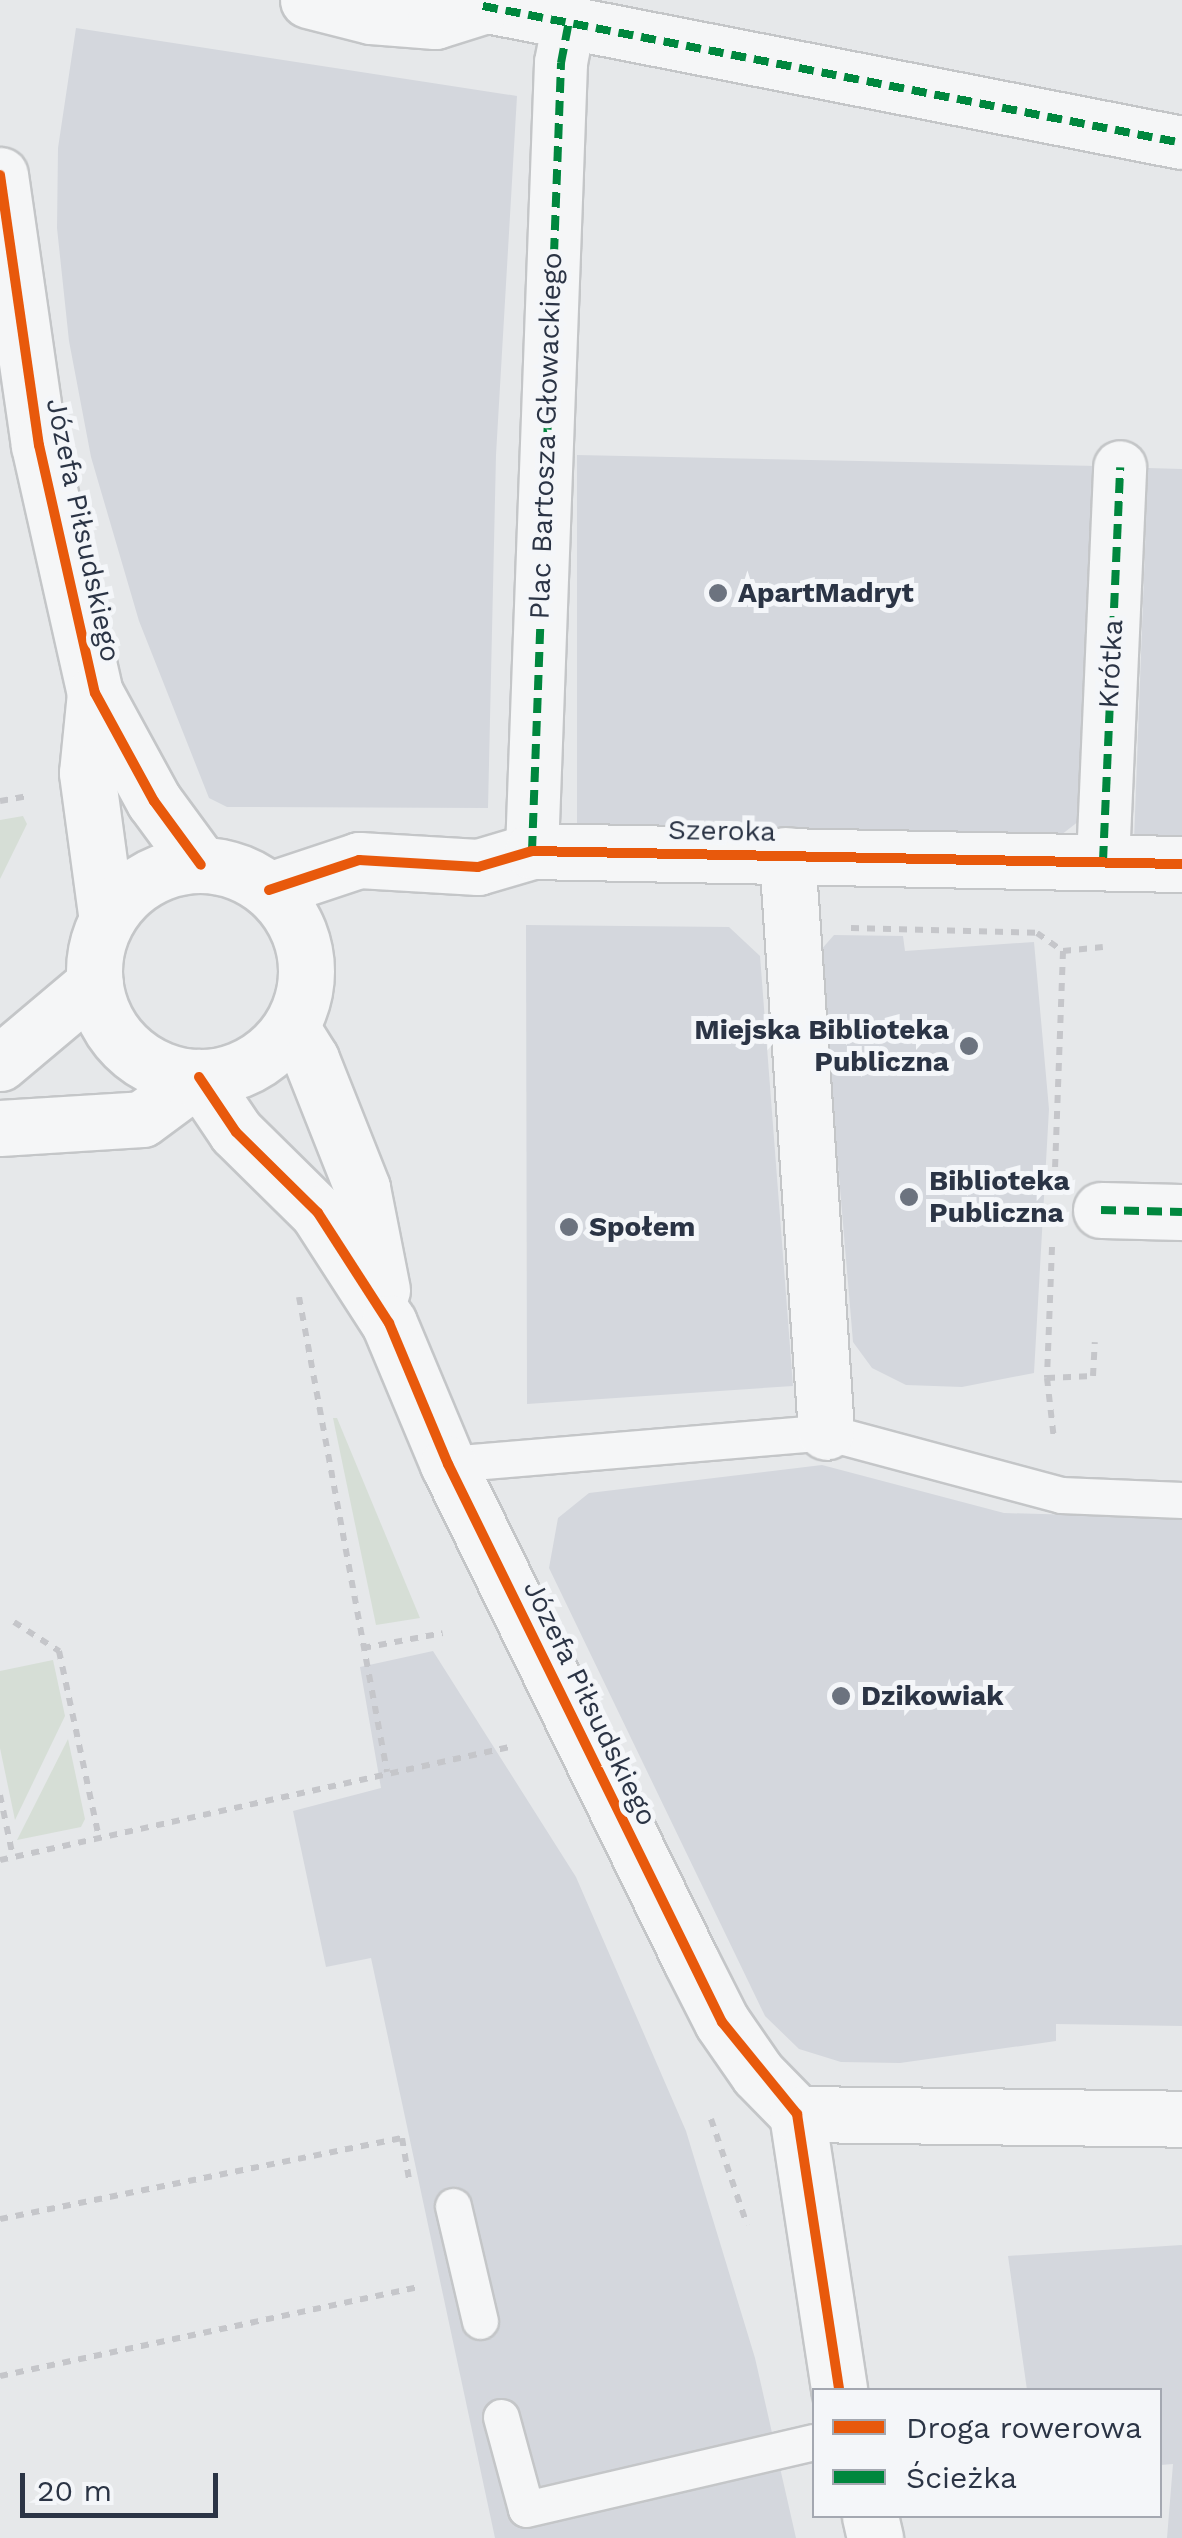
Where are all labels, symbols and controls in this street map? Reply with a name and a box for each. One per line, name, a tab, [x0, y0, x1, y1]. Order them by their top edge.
street label: Plac Bartosza Głowackiego	[523, 252, 569, 620]
street label: Józefa Piłsudskiego	[39, 395, 127, 665]
place label: ApartMadryt	[738, 576, 914, 610]
marker: ApartMadryt	[707, 582, 729, 604]
street label: Krótka	[1092, 619, 1130, 709]
street label: Szeroka	[668, 813, 776, 849]
place label: Miejska Biblioteka Publiczna	[694, 1013, 949, 1079]
marker: Miejska Biblioteka Publiczna	[958, 1035, 980, 1057]
place label: Biblioteka Publiczna	[929, 1164, 1070, 1230]
marker: Biblioteka Publiczna	[898, 1186, 920, 1208]
place label: Społem	[589, 1210, 695, 1244]
marker: Społem	[558, 1216, 580, 1238]
street label: Józefa Piłsudskiego	[516, 1575, 664, 1831]
place label: Dzikowiak	[861, 1679, 1004, 1713]
marker: Dzikowiak	[830, 1685, 852, 1707]
legend	[812, 2388, 1162, 2518]
text: Droga rowerowa	[906, 2410, 1142, 2445]
scale bar	[25, 2453, 222, 2515]
text: Ścieżka	[906, 2460, 1017, 2495]
text: 20 m	[37, 2473, 112, 2508]

